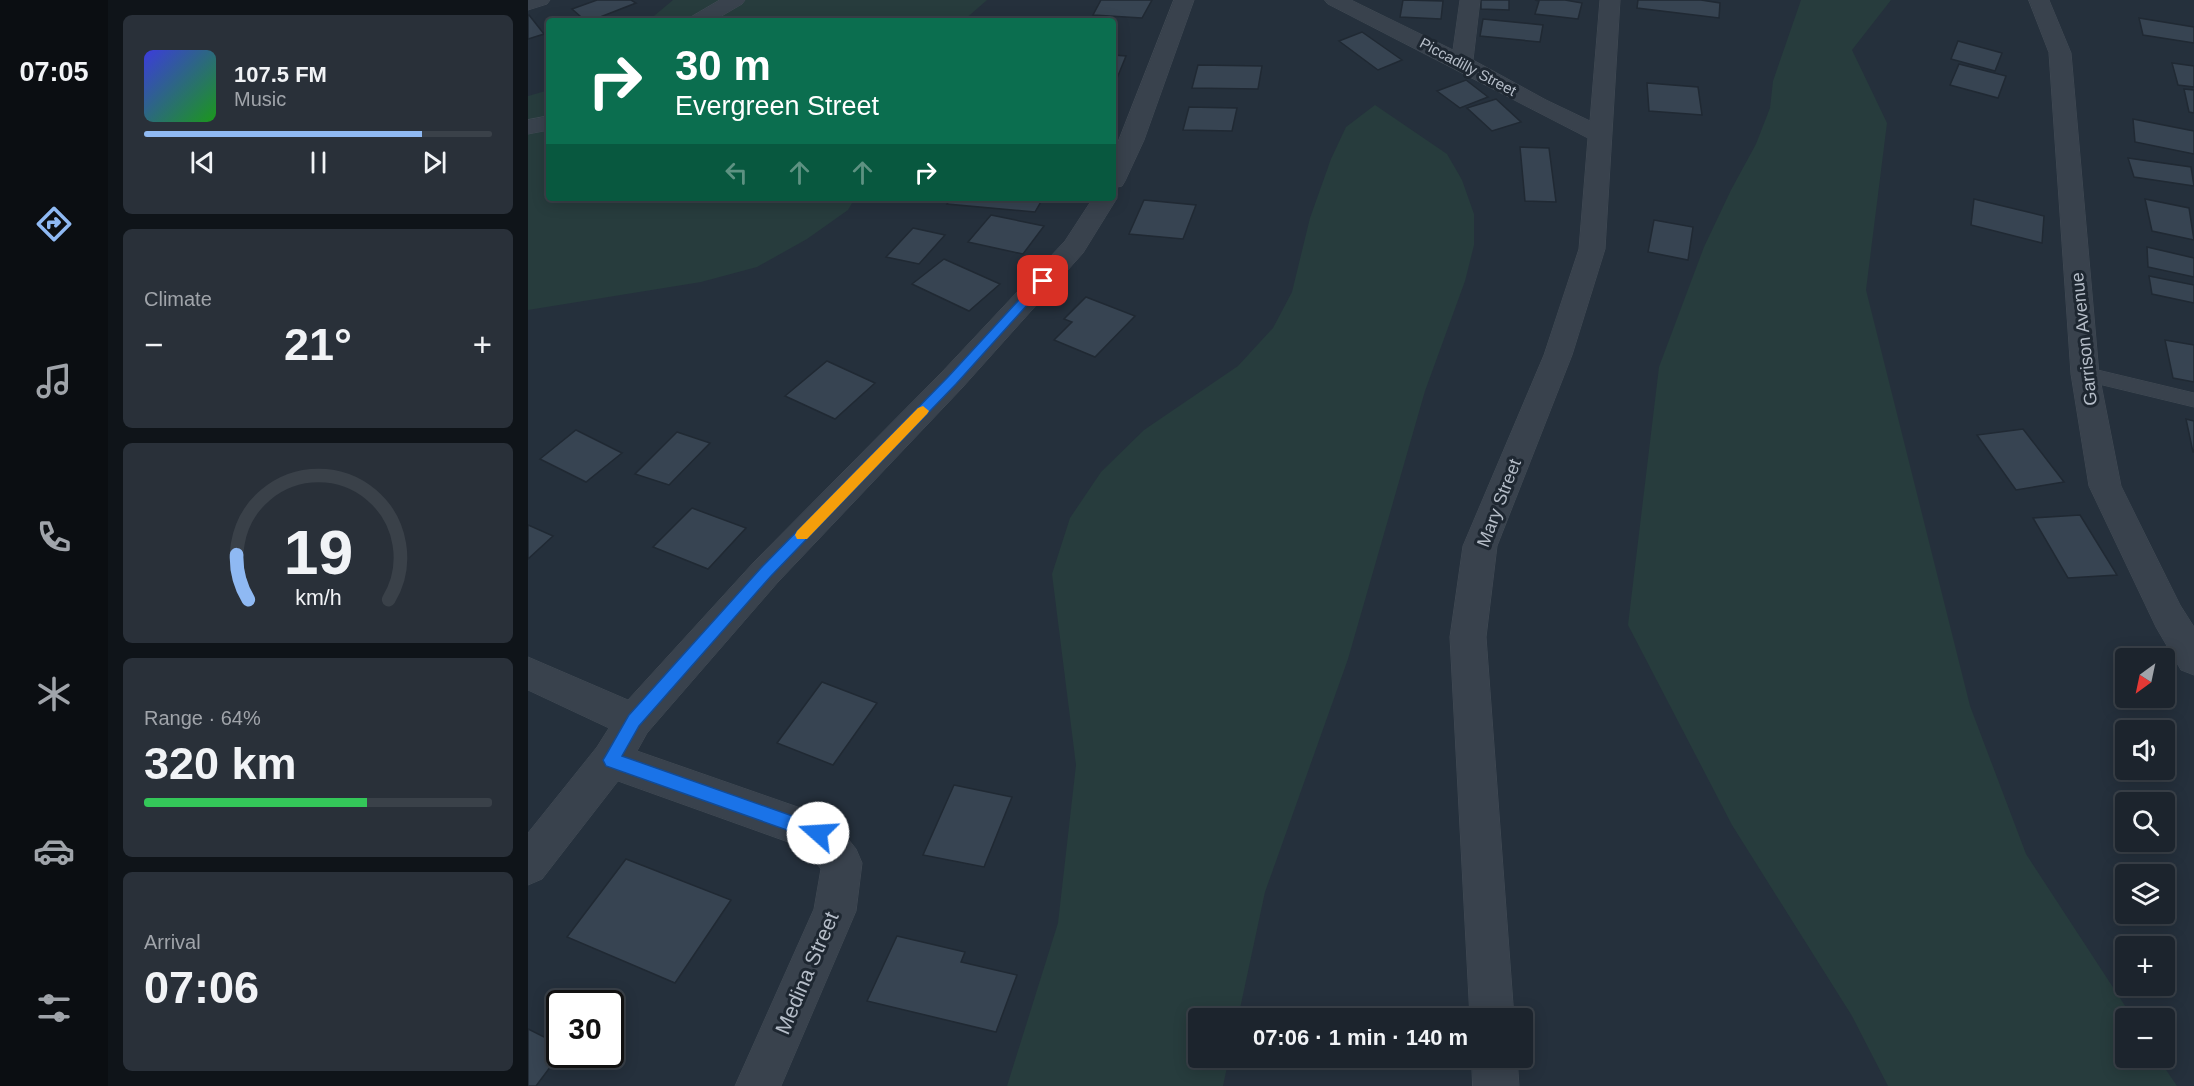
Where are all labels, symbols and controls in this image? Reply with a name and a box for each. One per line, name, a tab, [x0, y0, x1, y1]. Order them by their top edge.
street label: Piccadilly Street	[1417, 34, 1520, 99]
icon: right	[576, 42, 654, 120]
text: 30 m	[675, 42, 771, 89]
text: 07:05	[19, 57, 89, 87]
text: 107.5 FM	[234, 62, 327, 87]
text: Music	[234, 88, 286, 110]
text: Evergreen Street	[675, 91, 879, 121]
icon: previous	[186, 146, 219, 179]
icon: pause	[302, 146, 335, 179]
icon: next	[418, 146, 451, 179]
icon: left	[720, 156, 753, 189]
icon: ahead	[783, 156, 816, 189]
icon: ahead	[846, 156, 879, 189]
icon: right	[909, 156, 942, 189]
icon: directions	[33, 203, 75, 245]
pin	[1017, 255, 1068, 306]
icon: arrive	[1026, 264, 1059, 297]
street label: Garrison Avenue	[2067, 271, 2101, 407]
text: Climate	[144, 288, 212, 310]
text: 21°	[284, 319, 352, 370]
text: −	[144, 326, 163, 363]
text: +	[473, 326, 492, 363]
icon: music	[33, 360, 75, 402]
street label: Mary Street	[1473, 456, 1525, 550]
icon: phone	[33, 516, 75, 558]
text: 19	[283, 518, 353, 587]
text: km/h	[295, 586, 341, 610]
north arrow	[2115, 648, 2175, 708]
map controls	[2115, 648, 2175, 1068]
icon: climate	[33, 673, 75, 715]
text: Range · 64%	[144, 707, 261, 729]
button: sound	[2115, 720, 2175, 780]
text: 320 km	[144, 738, 297, 789]
button: search	[2115, 792, 2175, 852]
position arrow	[786, 801, 850, 865]
icon: car	[33, 830, 75, 872]
button: layers	[2115, 864, 2175, 924]
street label: Medina Street	[770, 908, 843, 1037]
text: Arrival	[144, 931, 201, 953]
button: +	[2115, 936, 2175, 996]
text: 07:06	[144, 962, 259, 1013]
icon: filters	[33, 987, 75, 1029]
speed limit sign: 30	[546, 990, 624, 1068]
button: −	[2115, 1008, 2175, 1068]
text: 07:06 · 1 min · 140 m	[1253, 1025, 1468, 1050]

